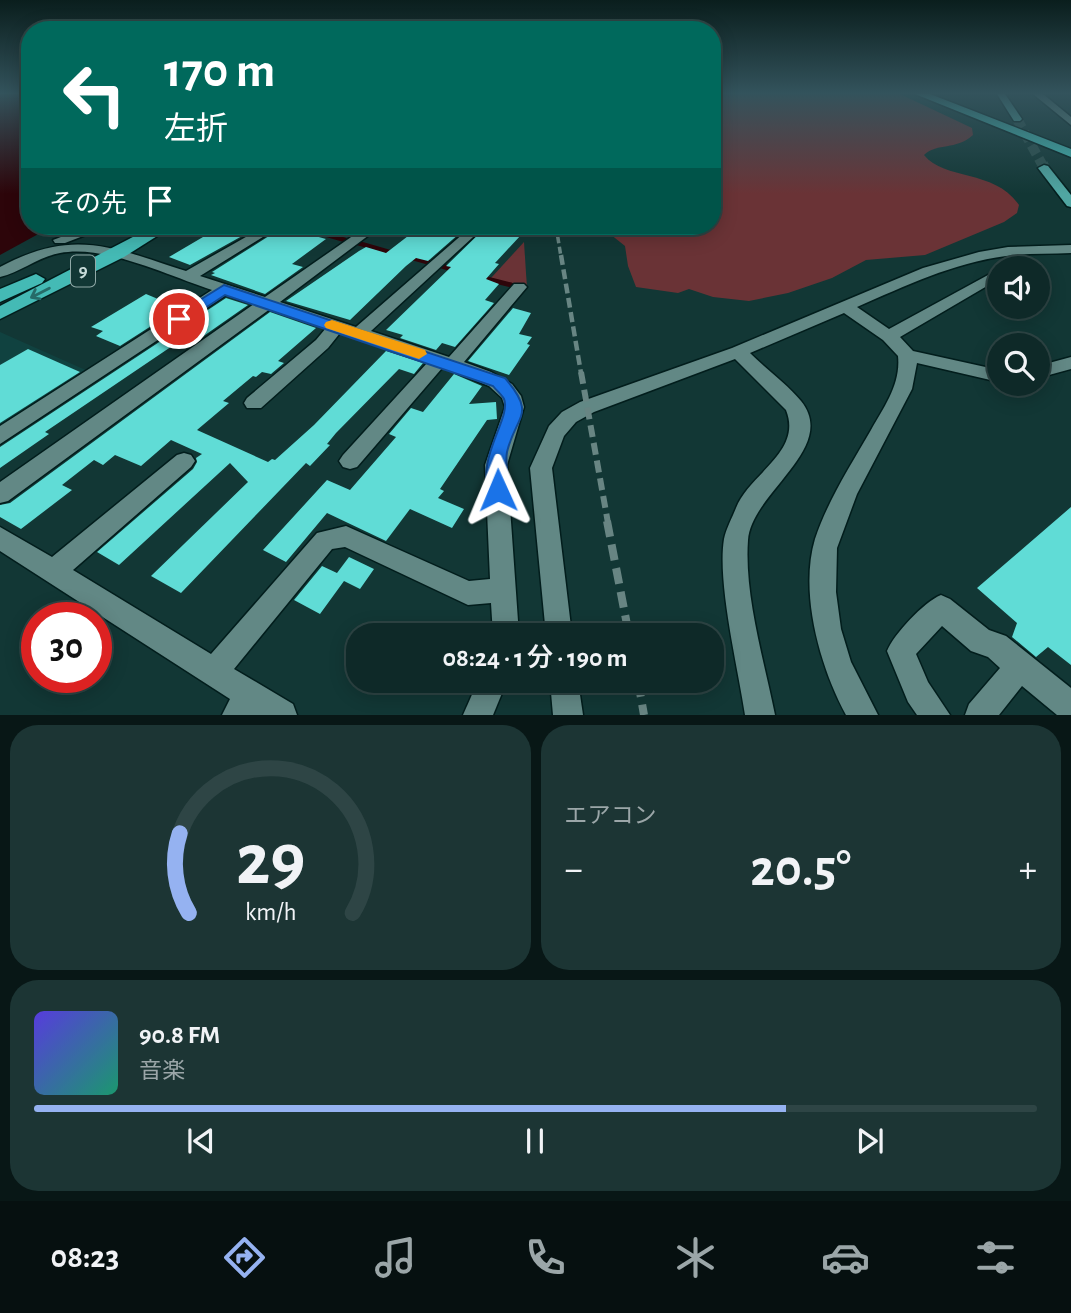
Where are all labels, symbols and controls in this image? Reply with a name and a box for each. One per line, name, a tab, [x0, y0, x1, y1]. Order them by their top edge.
text: 170 m	[164, 47, 275, 96]
icon: left	[49, 49, 140, 140]
text: 左折	[164, 113, 228, 145]
icon: arrive	[141, 182, 179, 220]
text: その先	[49, 191, 127, 217]
road number: 9	[71, 256, 95, 286]
map controls	[987, 256, 1050, 396]
button: sound	[987, 256, 1050, 319]
one-way arrow	[30, 286, 51, 300]
pin	[149, 289, 209, 349]
icon: arrive	[160, 300, 198, 338]
button: search	[987, 333, 1050, 396]
position arrow	[461, 453, 535, 527]
speed limit sign: 30	[21, 602, 112, 693]
text: 08:24 · 1 分 · 190 m	[443, 645, 627, 671]
text: エアコン	[565, 805, 657, 828]
text: 29	[236, 826, 305, 899]
text: 20.5°	[750, 843, 851, 895]
text: −	[565, 851, 583, 889]
text: +	[1019, 851, 1037, 889]
text: km/h	[244, 900, 296, 925]
text: 90.8 FM	[139, 1022, 220, 1048]
text: 音楽	[139, 1060, 185, 1083]
icon: previous	[182, 1122, 220, 1160]
icon: pause	[516, 1122, 554, 1160]
icon: next	[851, 1122, 889, 1160]
icon: directions	[220, 1233, 269, 1282]
icon: music	[371, 1233, 420, 1282]
icon: phone	[521, 1233, 570, 1282]
icon: climate	[671, 1233, 720, 1282]
icon: car	[821, 1233, 870, 1282]
icon: filters	[971, 1233, 1020, 1282]
text: 08:23	[51, 1241, 119, 1273]

